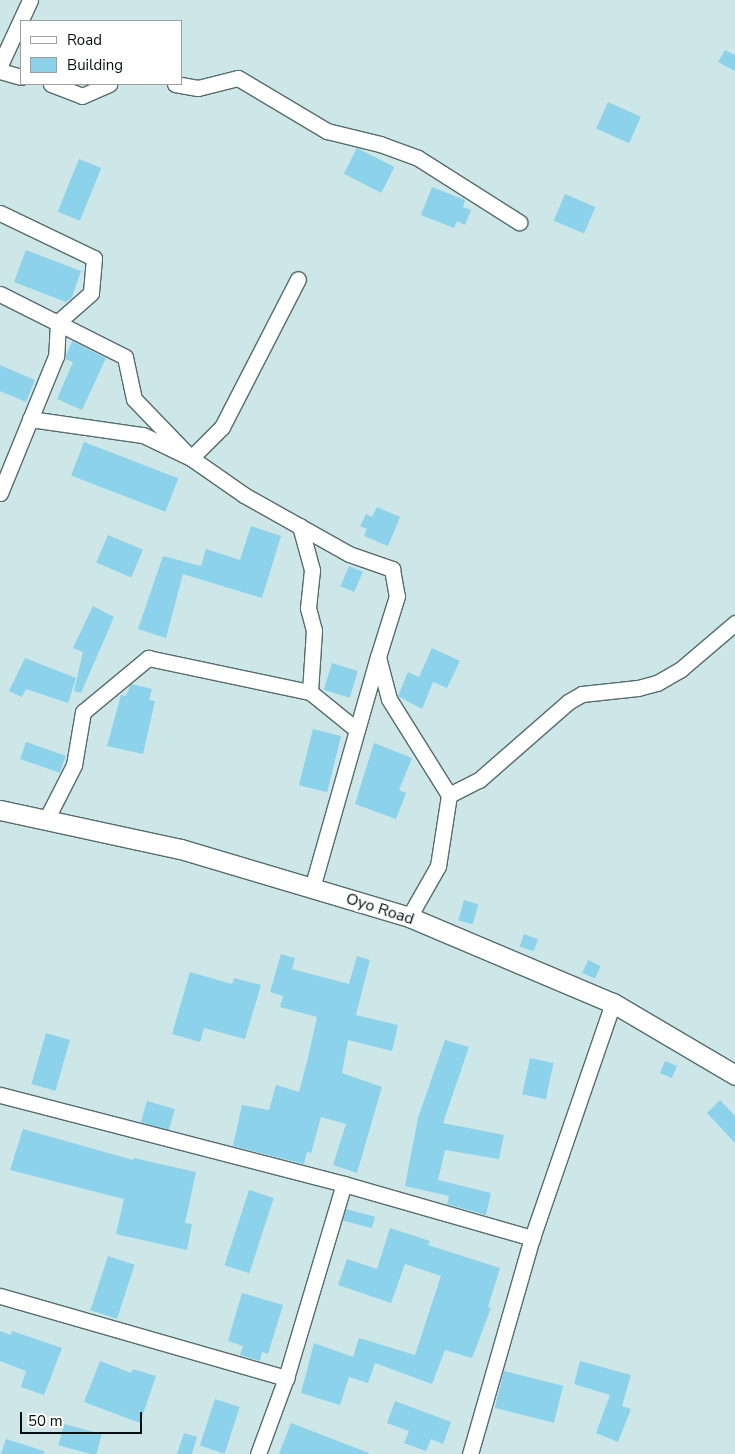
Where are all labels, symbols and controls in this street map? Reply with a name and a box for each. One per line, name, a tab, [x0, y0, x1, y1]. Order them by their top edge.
legend	[20, 20, 182, 85]
text: Road	[67, 30, 102, 50]
text: Building	[67, 55, 123, 75]
street label: Oyo Road	[343, 889, 417, 929]
scale bar	[22, 1402, 145, 1434]
text: 50 m	[28, 1411, 63, 1431]

